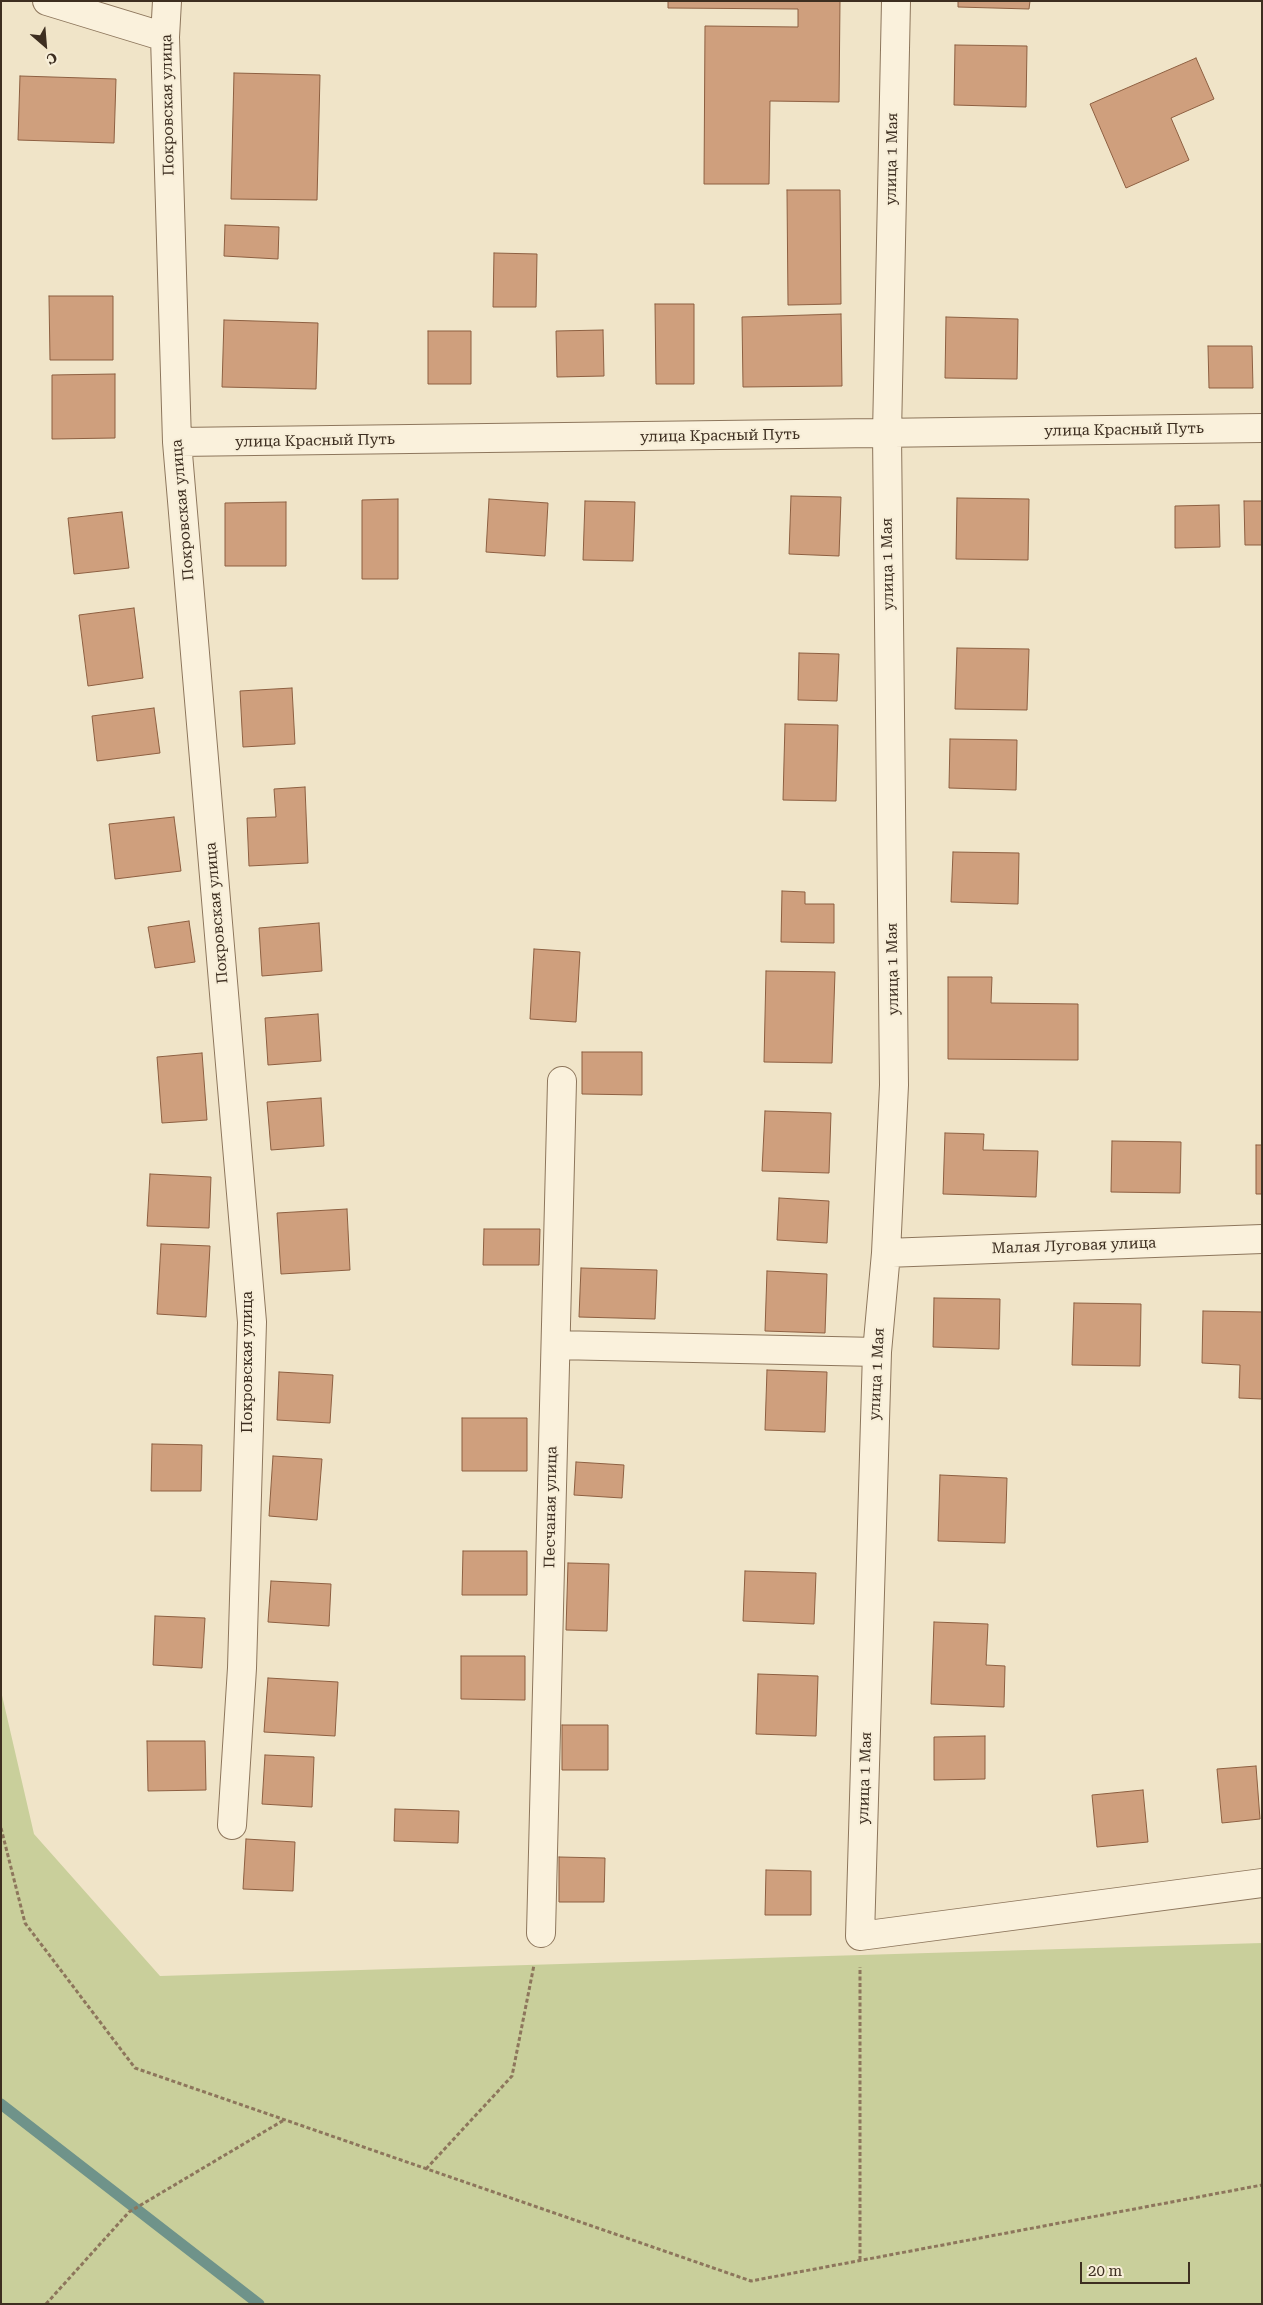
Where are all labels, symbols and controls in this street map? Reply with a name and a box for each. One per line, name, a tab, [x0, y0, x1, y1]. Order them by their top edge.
north arrow	[20, 20, 70, 70]
street label: Покровская улица	[158, 34, 178, 176]
text: С	[44, 49, 60, 68]
street label: улица 1 Мая	[882, 113, 902, 205]
street label: улица Красный Путь	[1044, 420, 1204, 440]
street label: улица Красный Путь	[640, 426, 800, 446]
street label: улица Красный Путь	[235, 431, 395, 451]
street label: Покровская улица	[168, 439, 198, 581]
street label: улица 1 Мая	[878, 518, 898, 610]
street label: Покровская улица	[202, 842, 232, 984]
street label: улица 1 Мая	[883, 923, 903, 1015]
street label: Малая Луговая улица	[991, 1234, 1157, 1258]
street label: Покровская улица	[239, 1291, 257, 1433]
street label: улица 1 Мая	[866, 1327, 888, 1421]
street label: Песчаная улица	[541, 1446, 561, 1568]
street label: улица 1 Мая	[854, 1731, 876, 1825]
scale bar	[1083, 2252, 1193, 2284]
text: 20 m	[1088, 2262, 1122, 2280]

